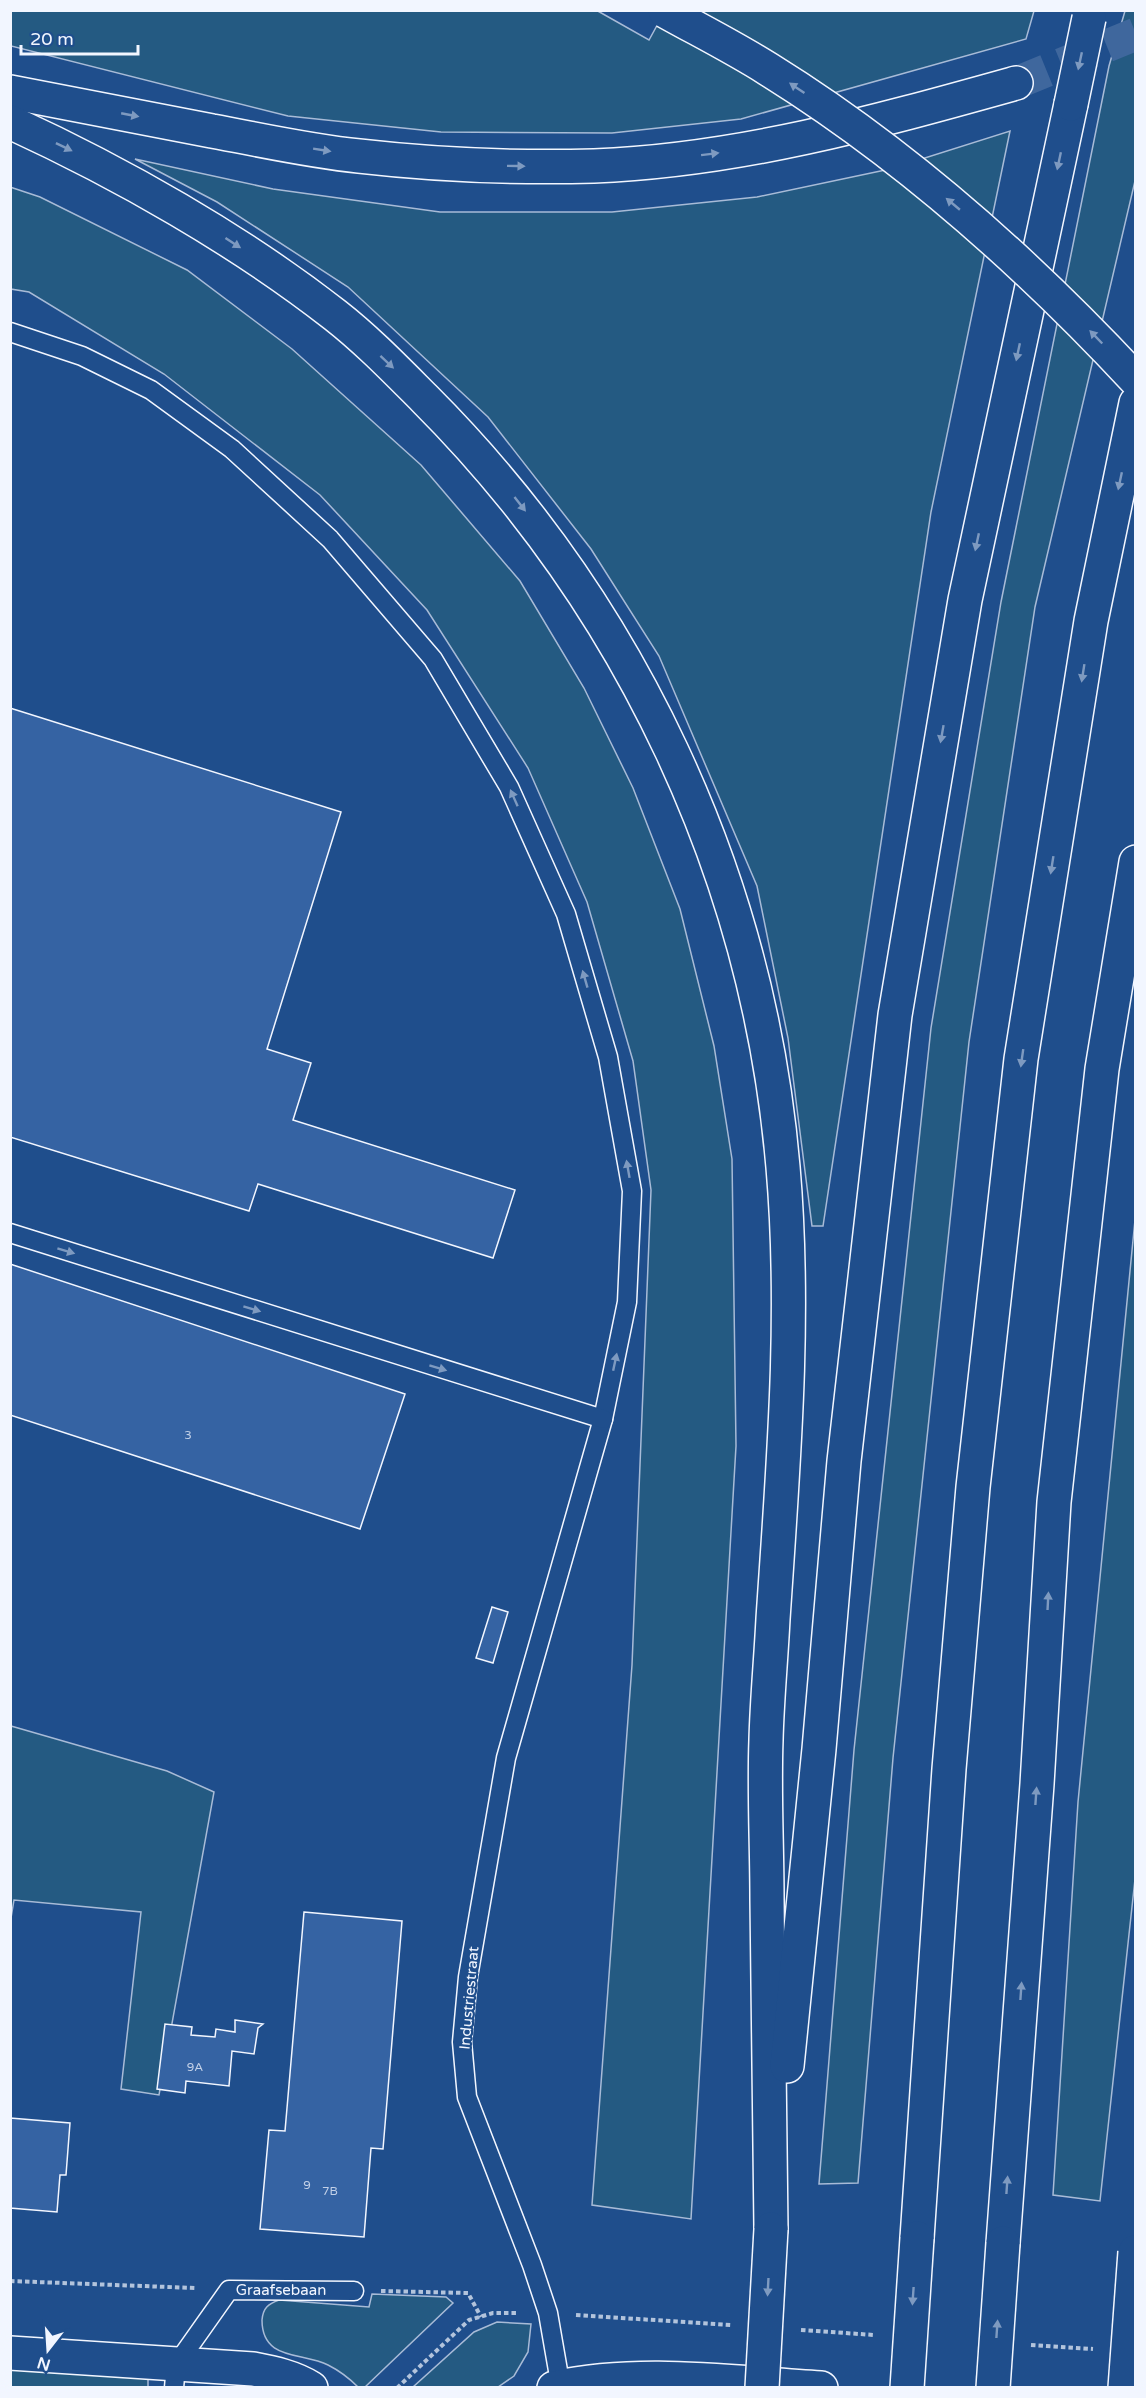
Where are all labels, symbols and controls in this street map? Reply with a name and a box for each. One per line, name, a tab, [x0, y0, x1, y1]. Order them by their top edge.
scale bar	[21, 18, 138, 56]
text: 20 m	[30, 28, 74, 50]
one-way arrow	[1075, 51, 1084, 70]
one-way arrow	[788, 83, 805, 94]
one-way arrow	[121, 111, 140, 120]
one-way arrow	[55, 142, 72, 152]
one-way arrow	[312, 146, 331, 155]
one-way arrow	[701, 150, 720, 159]
one-way arrow	[1054, 152, 1063, 171]
one-way arrow	[506, 161, 525, 171]
one-way arrow	[945, 198, 961, 211]
one-way arrow	[225, 238, 241, 249]
one-way arrow	[1089, 331, 1103, 345]
one-way arrow	[1013, 342, 1022, 361]
one-way arrow	[379, 355, 394, 368]
one-way arrow	[1114, 472, 1124, 490]
one-way arrow	[514, 497, 526, 512]
one-way arrow	[972, 533, 981, 552]
one-way arrow	[1078, 663, 1087, 682]
one-way arrow	[937, 725, 946, 744]
one-way arrow	[509, 788, 519, 806]
one-way arrow	[1047, 856, 1056, 875]
one-way arrow	[580, 970, 589, 988]
one-way arrow	[1017, 1048, 1026, 1067]
one-way arrow	[623, 1159, 632, 1178]
one-way arrow	[57, 1247, 75, 1256]
one-way arrow	[243, 1305, 261, 1314]
one-way arrow	[611, 1352, 620, 1371]
one-way arrow	[429, 1364, 447, 1373]
house number: 3	[184, 1428, 192, 1442]
one-way arrow	[1043, 1592, 1052, 1611]
one-way arrow	[1031, 1787, 1041, 1806]
street label: Industriestraat	[456, 1945, 483, 2050]
one-way arrow	[1017, 1981, 1026, 2000]
house number: 9A	[187, 2060, 203, 2074]
one-way arrow	[1002, 2175, 1012, 2194]
house number: 9	[303, 2178, 311, 2192]
house number: 7B	[322, 2184, 338, 2198]
one-way arrow	[763, 2277, 772, 2296]
street label: Graafsebaan	[236, 2281, 326, 2299]
one-way arrow	[909, 2287, 918, 2306]
north arrow	[18, 2320, 78, 2380]
one-way arrow	[993, 2320, 1002, 2339]
text: N	[35, 2352, 53, 2375]

